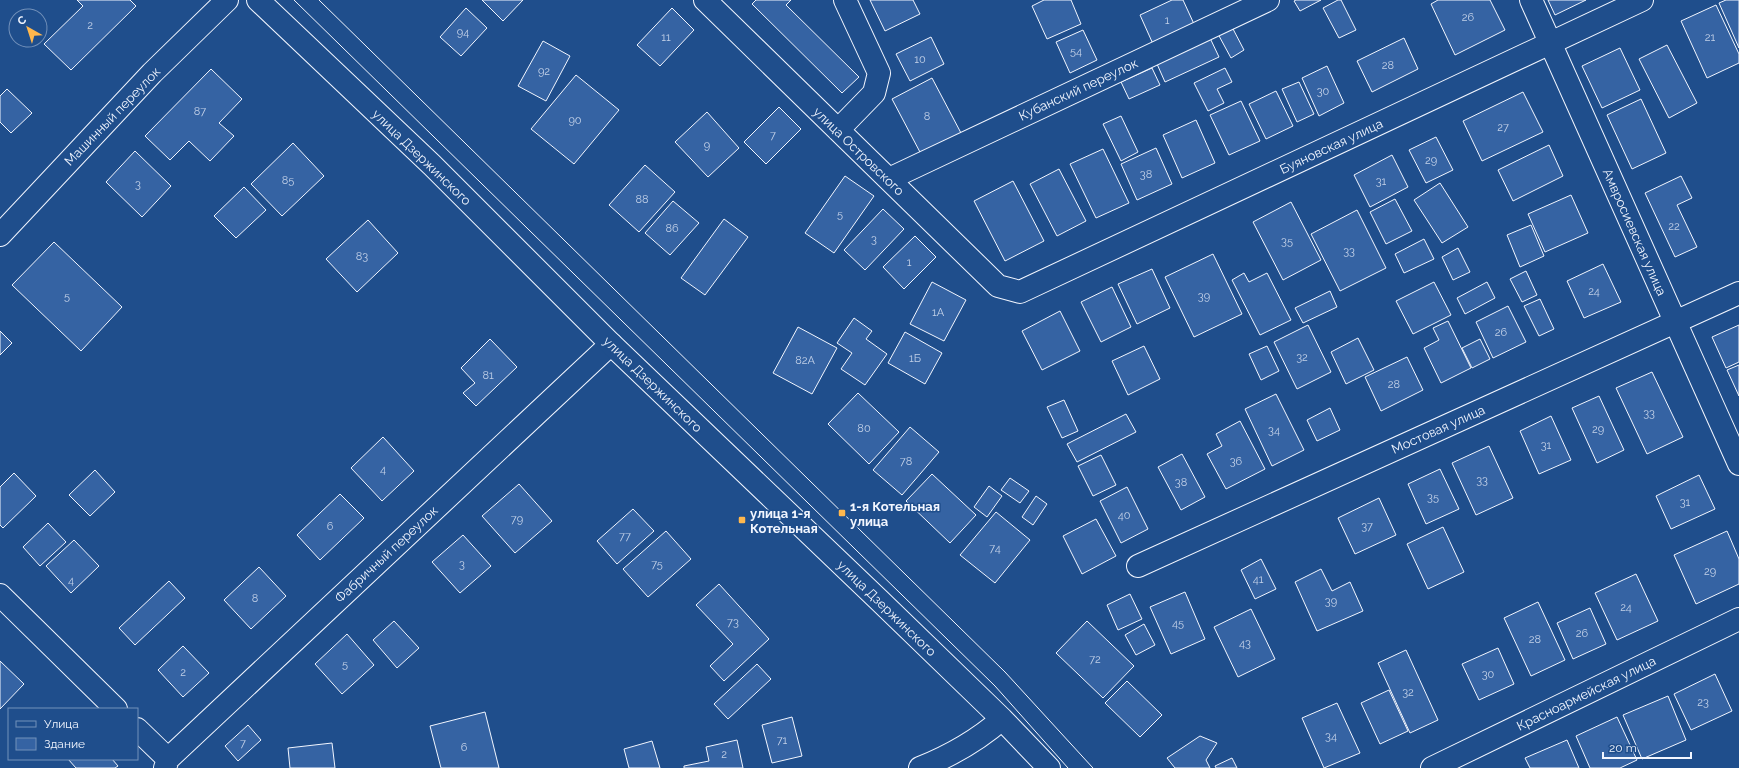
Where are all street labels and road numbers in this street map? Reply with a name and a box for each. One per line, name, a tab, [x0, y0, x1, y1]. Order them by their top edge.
street label: Кубанский переулок	[1016, 55, 1140, 124]
street label: Машинный переулок	[61, 64, 163, 169]
street label: улица Островского	[810, 104, 907, 199]
street label: улица Дзержинского	[369, 106, 474, 209]
street label: Буяновская улица	[1277, 116, 1385, 177]
street label: Амвросиевская улица	[1600, 166, 1669, 298]
street label: улица Дзержинского	[600, 333, 705, 436]
street label: Мостовая улица	[1389, 402, 1487, 457]
street label: Фабричный переулок	[332, 503, 441, 606]
street label: улица Дзержинского	[834, 557, 939, 660]
street label: Красноармейская улица	[1514, 653, 1658, 734]

